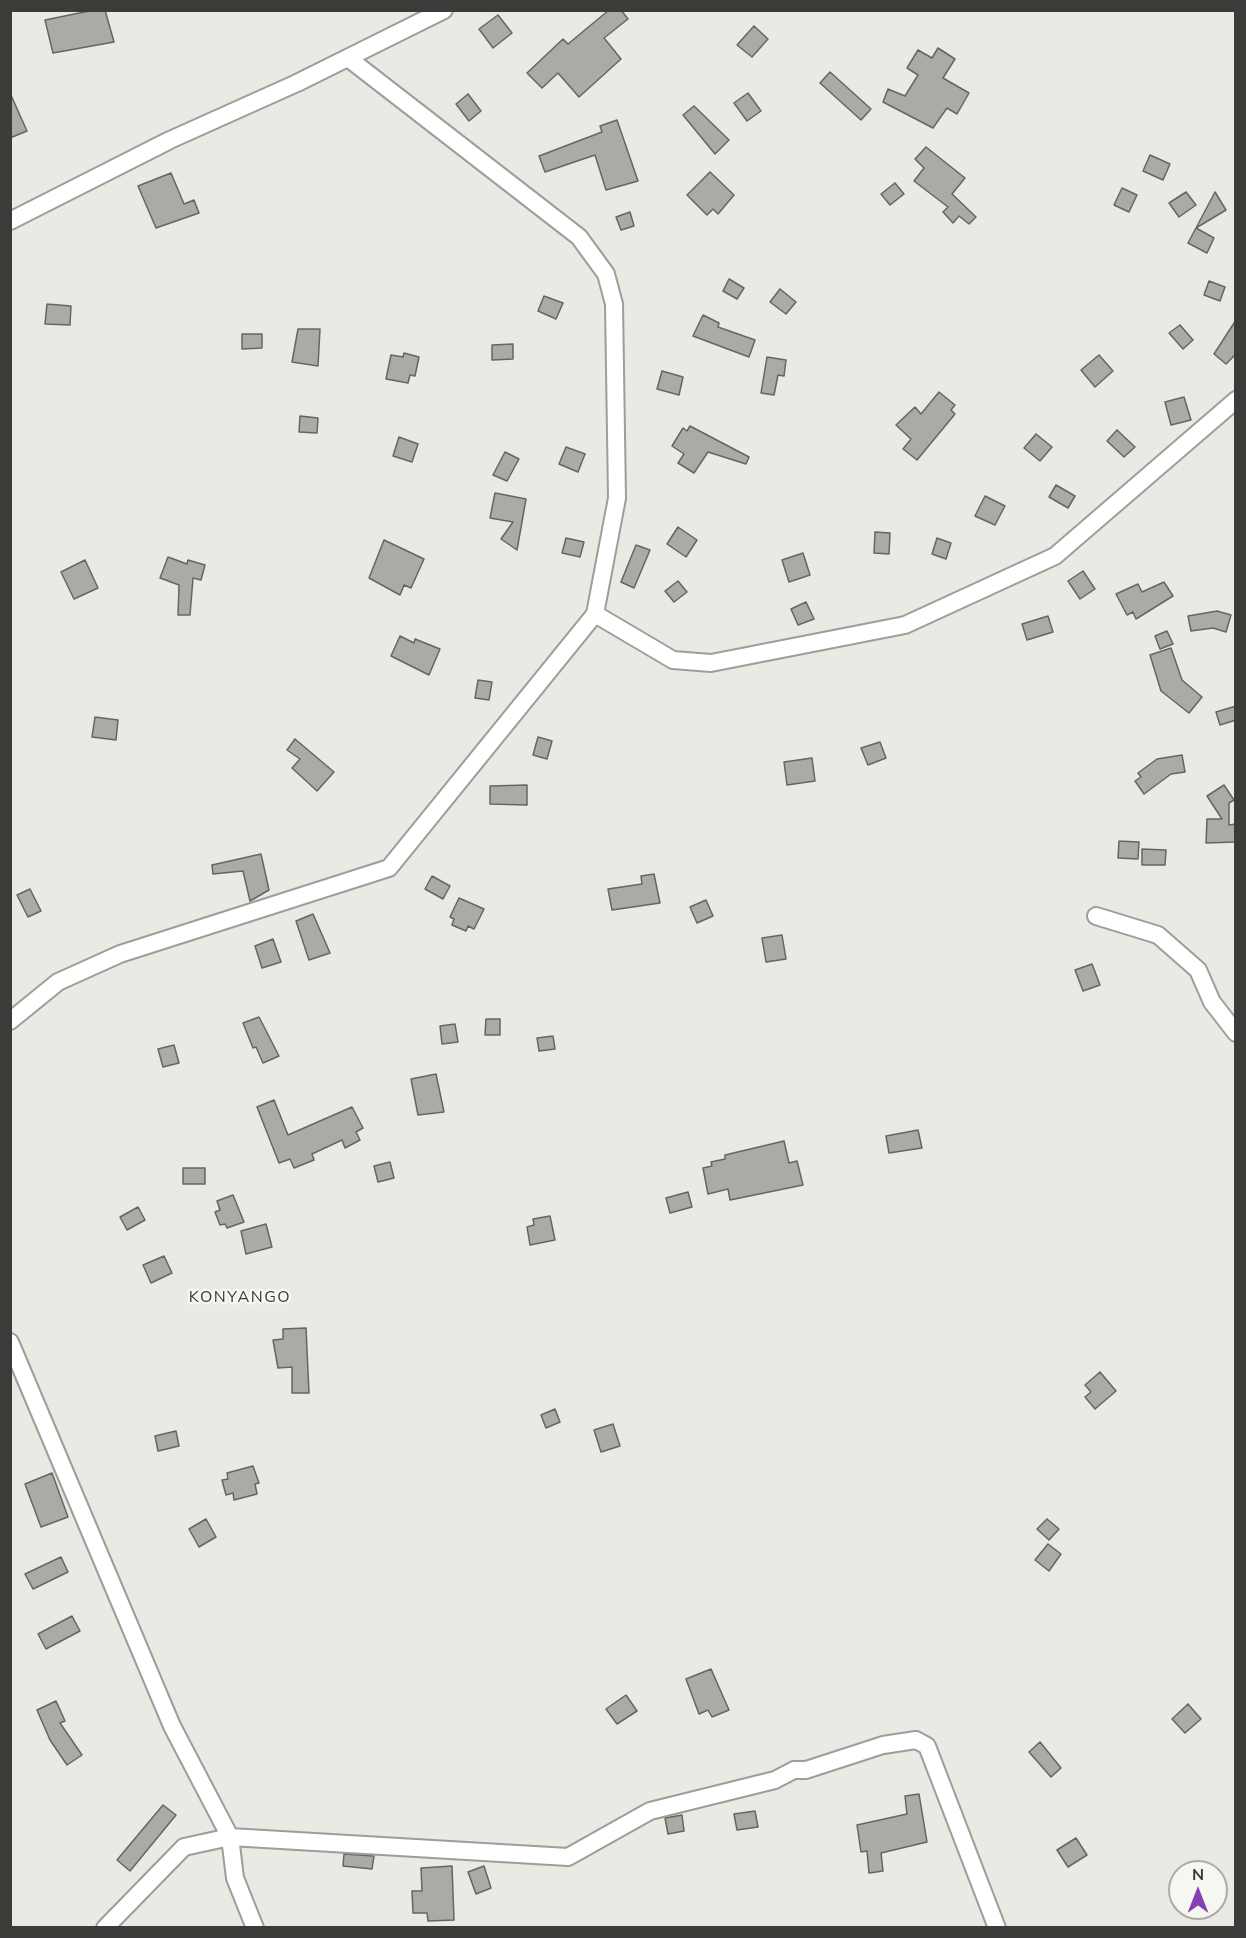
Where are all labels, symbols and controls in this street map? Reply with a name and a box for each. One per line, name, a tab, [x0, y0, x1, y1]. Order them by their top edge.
district label: KONYANGO	[189, 1287, 291, 1307]
north arrow	[1168, 1860, 1228, 1920]
text: N	[1192, 1864, 1204, 1884]

